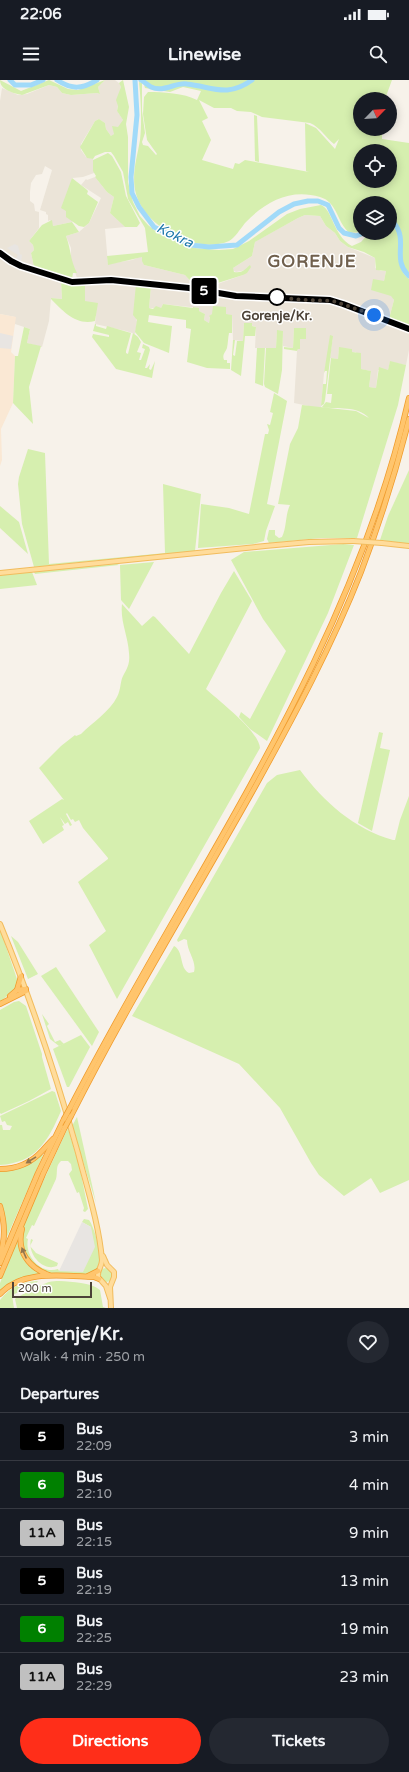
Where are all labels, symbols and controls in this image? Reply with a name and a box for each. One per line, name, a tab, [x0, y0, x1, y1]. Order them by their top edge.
text: 22:06	[20, 5, 62, 23]
icon: menu	[20, 43, 42, 65]
text: Linewise	[168, 43, 241, 65]
icon: search	[367, 43, 389, 65]
north arrow	[353, 92, 397, 136]
map controls	[353, 92, 397, 240]
button: locate	[353, 144, 397, 188]
button: layers	[353, 196, 397, 240]
water label: Kokra	[154, 219, 197, 252]
district label: GORENJE	[267, 251, 357, 272]
line badge: 5	[191, 278, 217, 304]
text: 5	[200, 282, 208, 299]
marker: Gorenje/Kr.	[268, 288, 286, 306]
your location	[364, 305, 384, 325]
place label: Gorenje/Kr.	[242, 308, 312, 324]
one-way arrow	[26, 1156, 37, 1163]
one-way arrow	[20, 1247, 27, 1259]
scale bar	[12, 1280, 92, 1299]
text: 200 m	[18, 1282, 52, 1295]
button: heart	[347, 1321, 389, 1363]
text: Gorenje/Kr.	[20, 1323, 124, 1345]
text: Walk · 4 min · 250 m	[20, 1349, 145, 1365]
text: Departures	[20, 1385, 99, 1403]
text: Bus	[76, 1420, 103, 1438]
text: 5	[38, 1428, 46, 1445]
text: 3 min	[349, 1428, 389, 1446]
text: 22:09	[76, 1438, 112, 1454]
text: Bus	[76, 1468, 103, 1486]
text: 6	[38, 1476, 46, 1493]
text: 4 min	[349, 1476, 389, 1494]
text: 22:10	[76, 1486, 112, 1502]
text: Bus	[76, 1516, 103, 1534]
text: 11A	[28, 1524, 56, 1541]
text: 9 min	[349, 1524, 389, 1542]
text: 22:15	[76, 1534, 112, 1550]
text: Bus	[76, 1564, 103, 1582]
text: 5	[38, 1572, 46, 1589]
text: 13 min	[340, 1572, 389, 1590]
text: 22:19	[76, 1582, 112, 1598]
text: Bus	[76, 1612, 103, 1630]
text: 6	[38, 1620, 46, 1637]
text: 19 min	[340, 1620, 389, 1638]
text: 22:25	[76, 1630, 112, 1646]
text: Bus	[76, 1660, 103, 1678]
text: 11A	[28, 1668, 56, 1685]
text: 23 min	[340, 1668, 389, 1686]
text: 22:29	[76, 1678, 112, 1694]
button: Directions	[20, 1718, 201, 1764]
button: Tickets	[209, 1718, 389, 1764]

